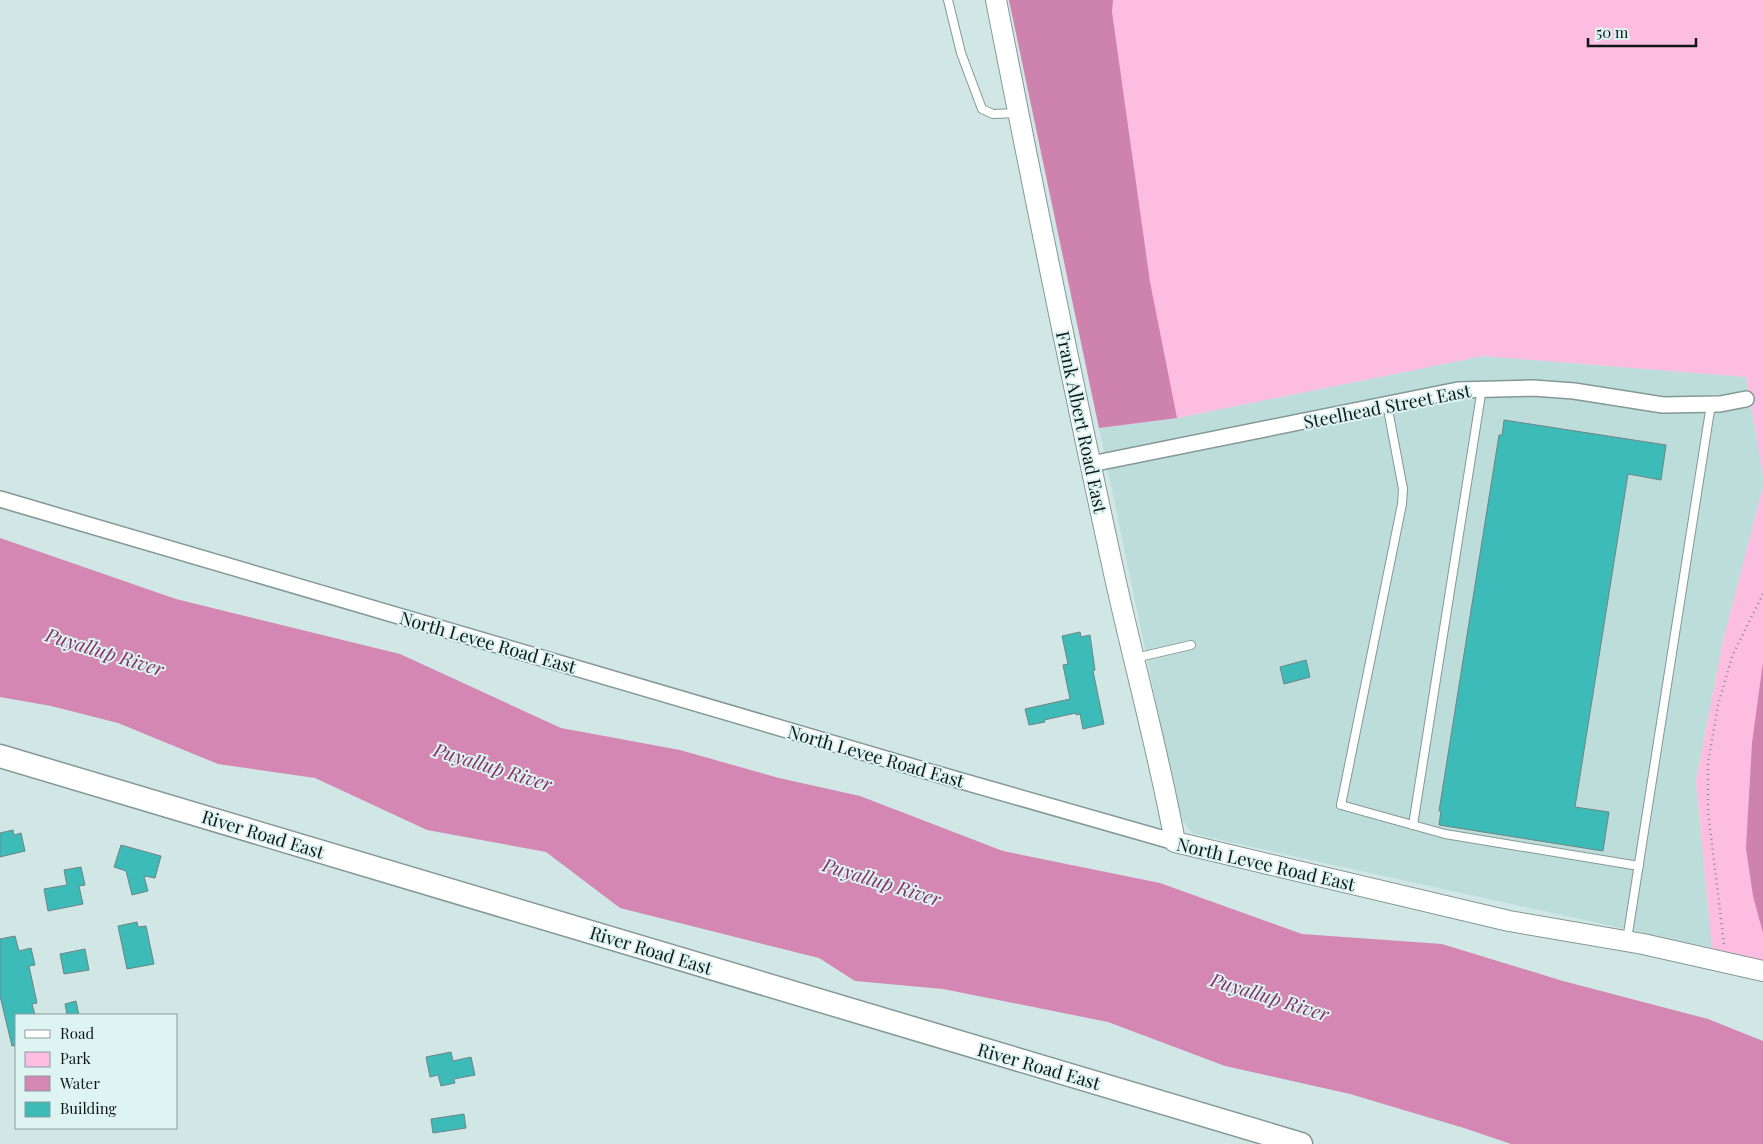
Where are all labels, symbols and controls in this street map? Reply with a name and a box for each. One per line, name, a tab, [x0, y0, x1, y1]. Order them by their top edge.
scale bar	[1588, 15, 1696, 47]
text: 50 m	[1596, 22, 1629, 42]
street label: Frank Albert Road East	[1051, 329, 1113, 516]
street label: Steelhead Street East	[1301, 378, 1473, 434]
street label: North Levee Road East	[397, 605, 580, 679]
water label: Puyallup River	[42, 620, 168, 682]
street label: North Levee Road East	[785, 719, 968, 793]
water label: Puyallup River	[430, 735, 556, 797]
street label: River Road East	[199, 804, 328, 864]
street label: North Levee Road East	[1174, 832, 1358, 896]
water label: Puyallup River	[819, 850, 945, 912]
street label: River Road East	[587, 920, 716, 980]
water label: Puyallup River	[1207, 965, 1333, 1027]
legend	[15, 1014, 178, 1129]
text: Road	[60, 1023, 94, 1043]
street label: River Road East	[975, 1037, 1104, 1095]
text: Park	[60, 1048, 92, 1068]
text: Water	[59, 1073, 100, 1093]
text: Building	[60, 1098, 117, 1118]

